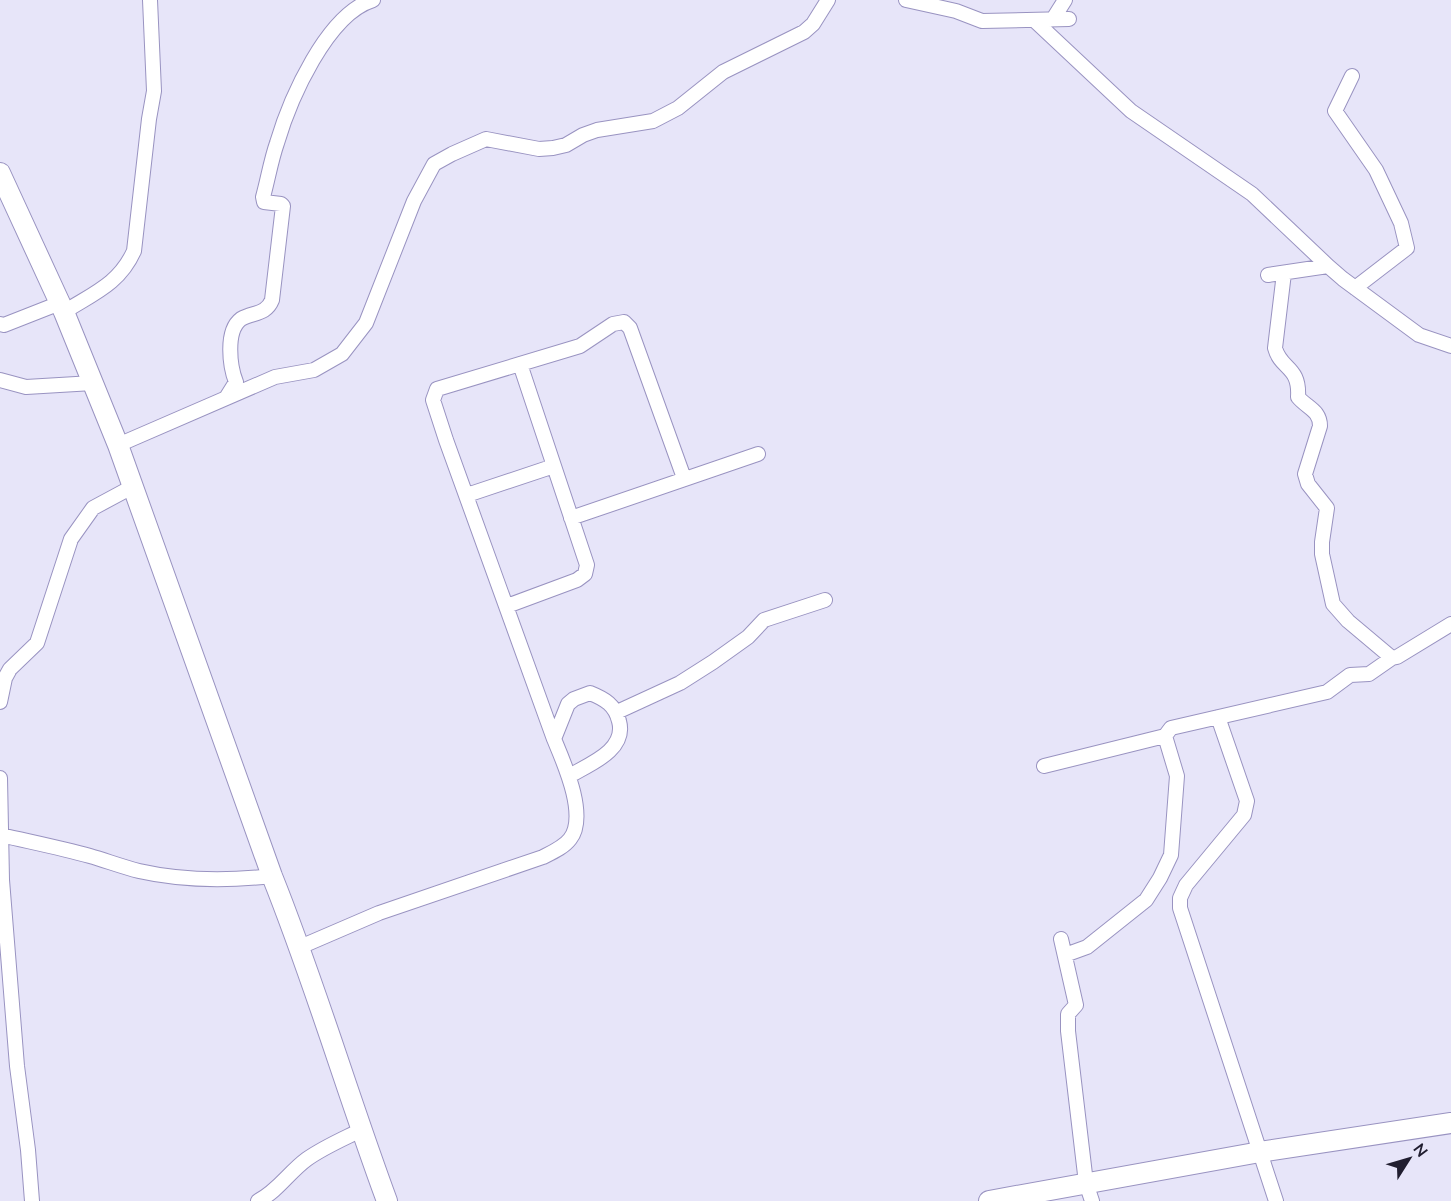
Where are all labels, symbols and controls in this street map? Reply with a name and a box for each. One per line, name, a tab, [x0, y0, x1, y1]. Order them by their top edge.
north arrow	[1379, 1129, 1439, 1189]
text: N	[1408, 1139, 1433, 1162]

